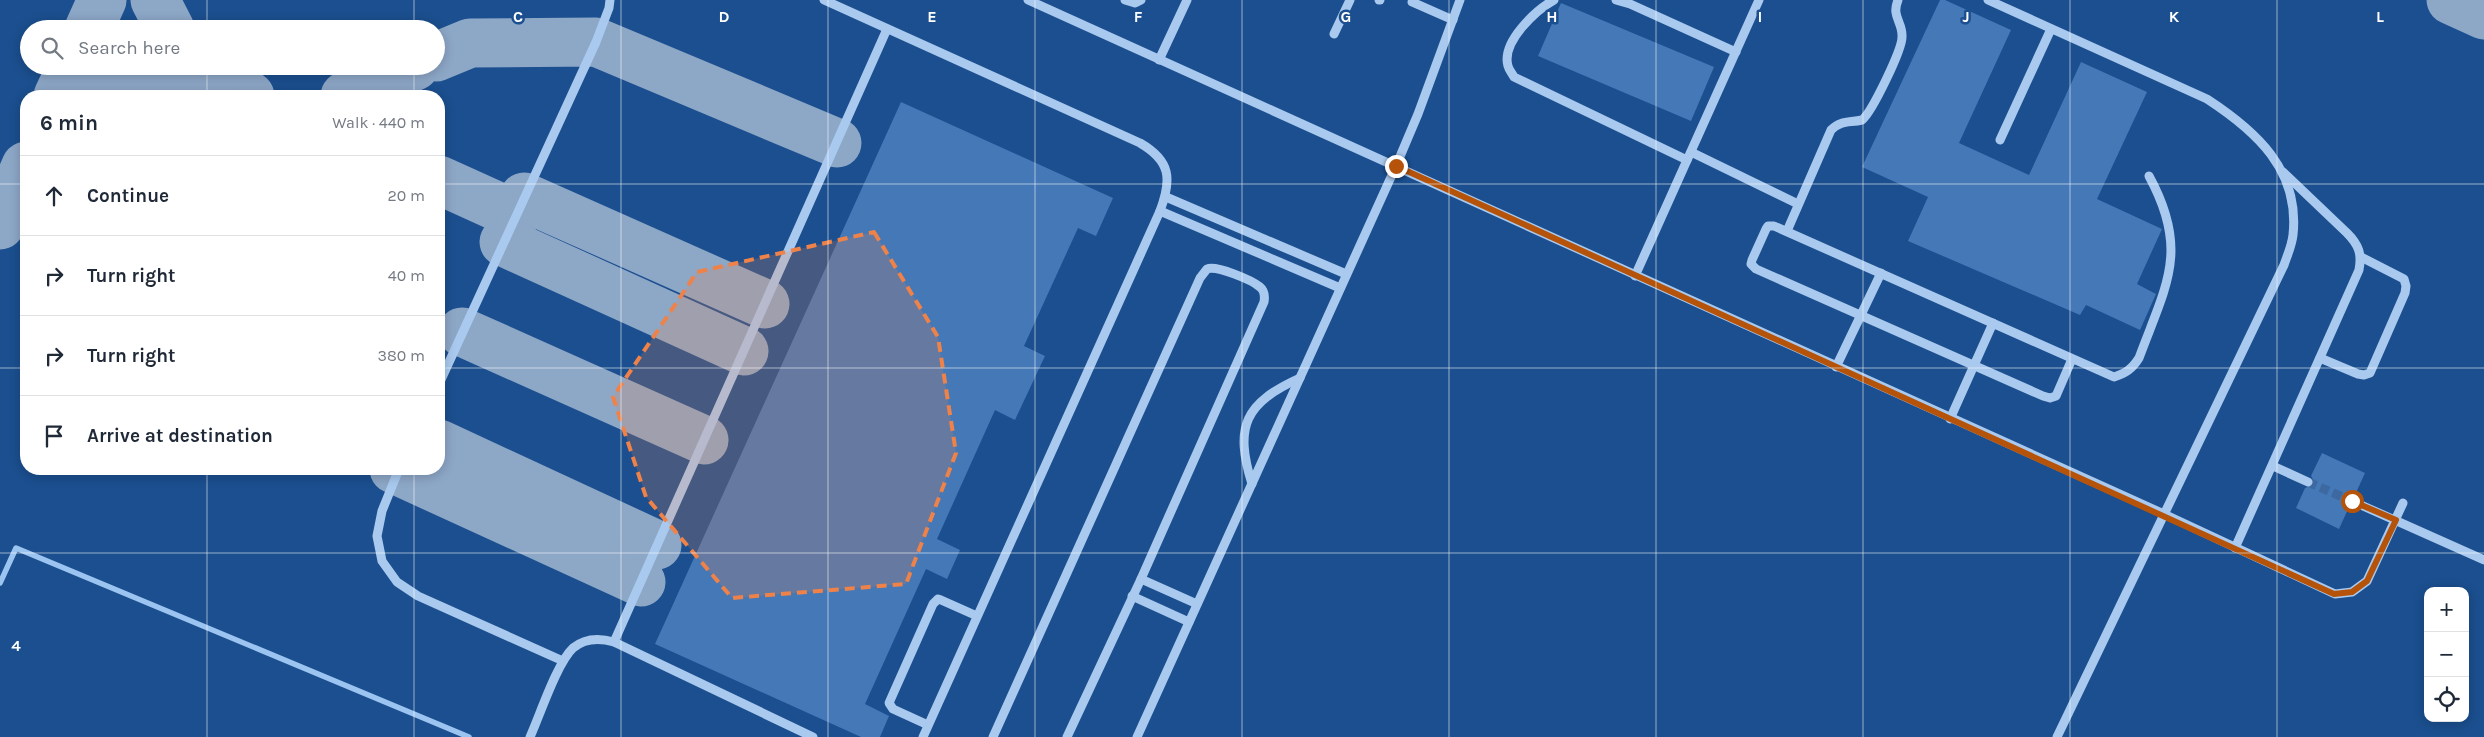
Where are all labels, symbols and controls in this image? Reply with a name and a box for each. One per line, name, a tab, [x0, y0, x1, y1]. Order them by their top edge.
text: C	[513, 7, 523, 26]
text: D	[719, 7, 730, 26]
text: E	[927, 7, 937, 26]
text: F	[1134, 7, 1143, 26]
text: G	[1341, 7, 1351, 26]
text: H	[1546, 7, 1558, 26]
text: I	[1758, 7, 1762, 26]
text: J	[1962, 7, 1970, 26]
text: K	[2169, 7, 2180, 26]
text: L	[2376, 7, 2384, 26]
search box	[20, 20, 445, 75]
icon: search	[38, 34, 66, 62]
text: Search here	[78, 37, 180, 59]
text: 6 min	[40, 111, 98, 135]
text: Walk · 440 m	[332, 113, 425, 132]
route end	[1385, 155, 1408, 178]
icon: ahead	[40, 182, 68, 210]
text: Continue	[87, 185, 169, 207]
text: 20 m	[387, 186, 425, 205]
icon: right	[40, 262, 68, 290]
text: Turn right	[87, 265, 176, 287]
text: 40 m	[388, 266, 425, 285]
icon: right	[40, 342, 68, 370]
text: Turn right	[87, 345, 176, 367]
text: 380 m	[377, 346, 425, 365]
icon: arrive	[40, 422, 68, 450]
text: Arrive at destination	[87, 425, 273, 447]
route start	[2341, 490, 2364, 513]
map controls	[2424, 587, 2469, 722]
button: +	[2424, 587, 2469, 632]
button: −	[2424, 632, 2469, 677]
text: 4	[11, 636, 21, 655]
button: locate	[2424, 677, 2469, 722]

